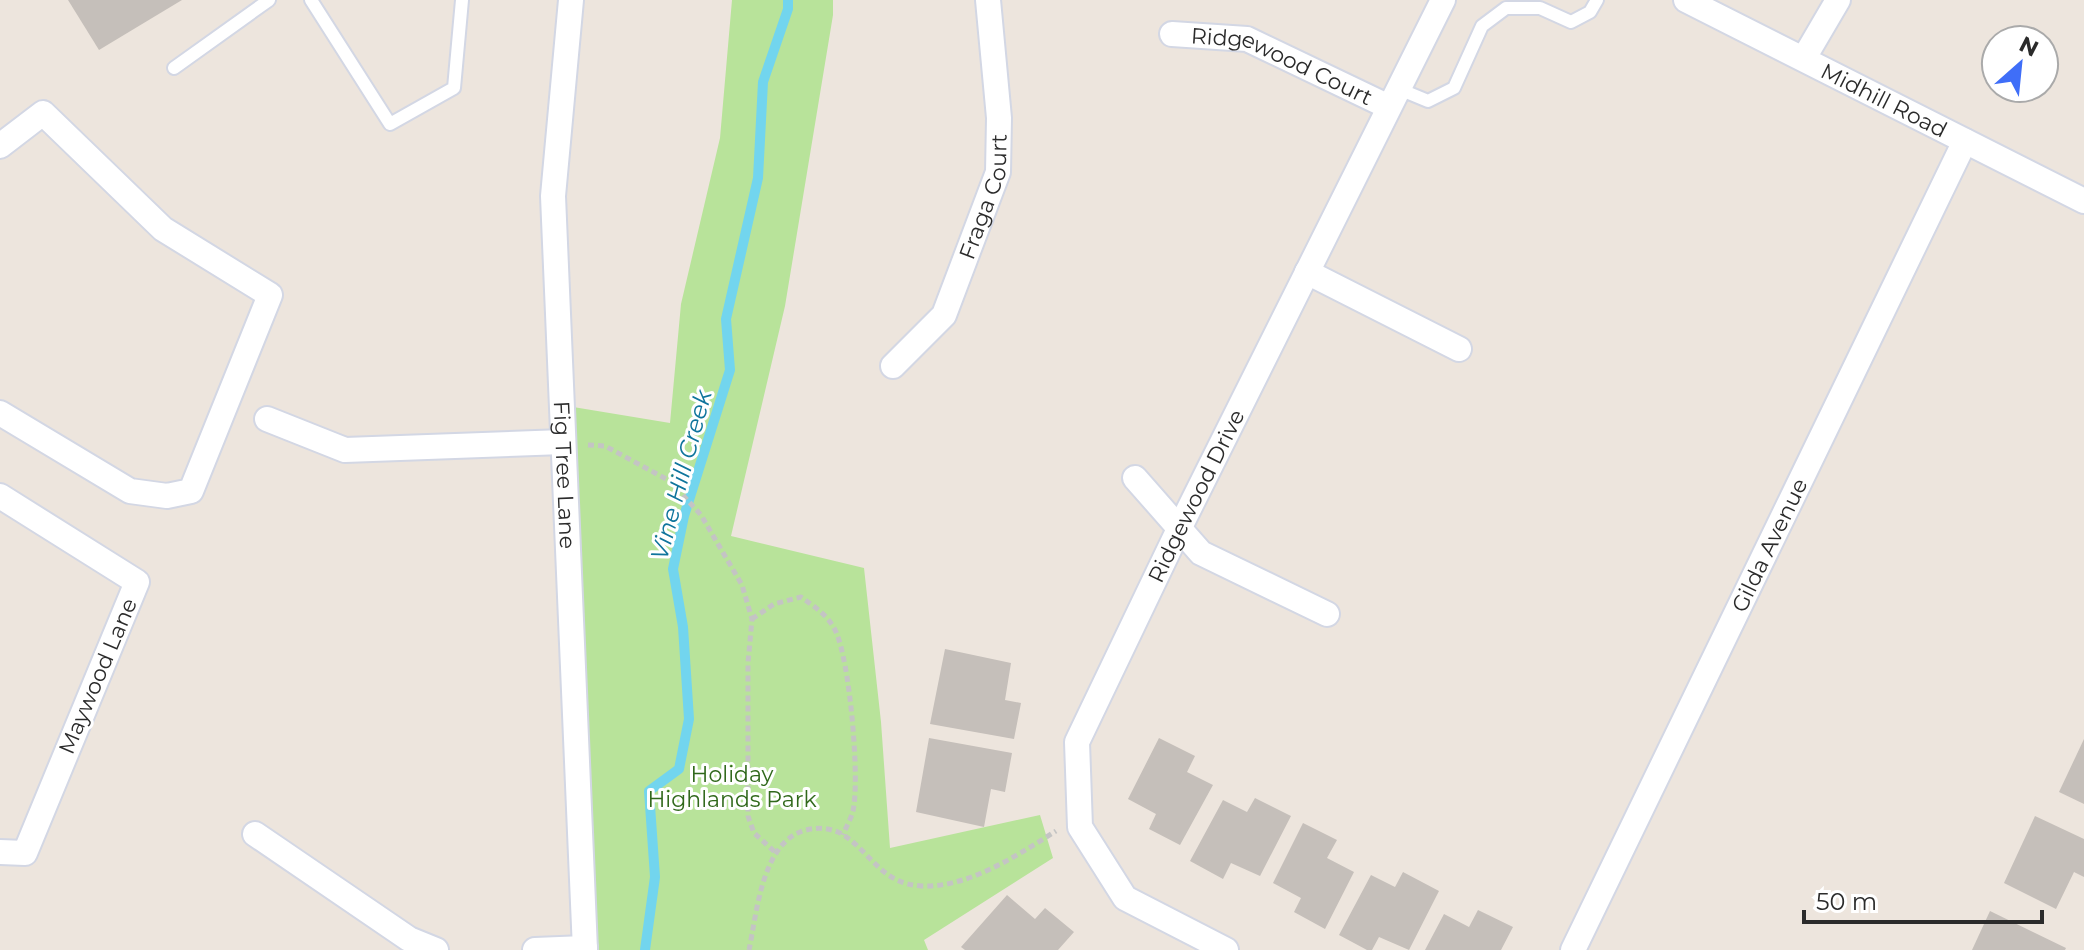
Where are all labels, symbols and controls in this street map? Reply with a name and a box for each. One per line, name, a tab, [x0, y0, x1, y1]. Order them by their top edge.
street label: Ridgewood Court	[1190, 22, 1377, 111]
north arrow	[1980, 24, 2060, 104]
text: N	[2015, 31, 2043, 63]
street label: Midhill Road	[1817, 57, 1952, 143]
street label: Fraga Court	[953, 134, 1012, 263]
water label: Vine Hill Creek	[644, 385, 718, 563]
street label: Fig Tree Lane	[548, 400, 581, 549]
street label: Ridgewood Drive	[1142, 405, 1250, 587]
street label: Gilda Avenue	[1725, 474, 1813, 616]
street label: Maywood Lane	[53, 594, 143, 758]
park label: Holiday Highlands Park	[647, 761, 817, 813]
scale bar	[1804, 874, 2042, 924]
text: 50 m	[1816, 887, 1877, 916]

